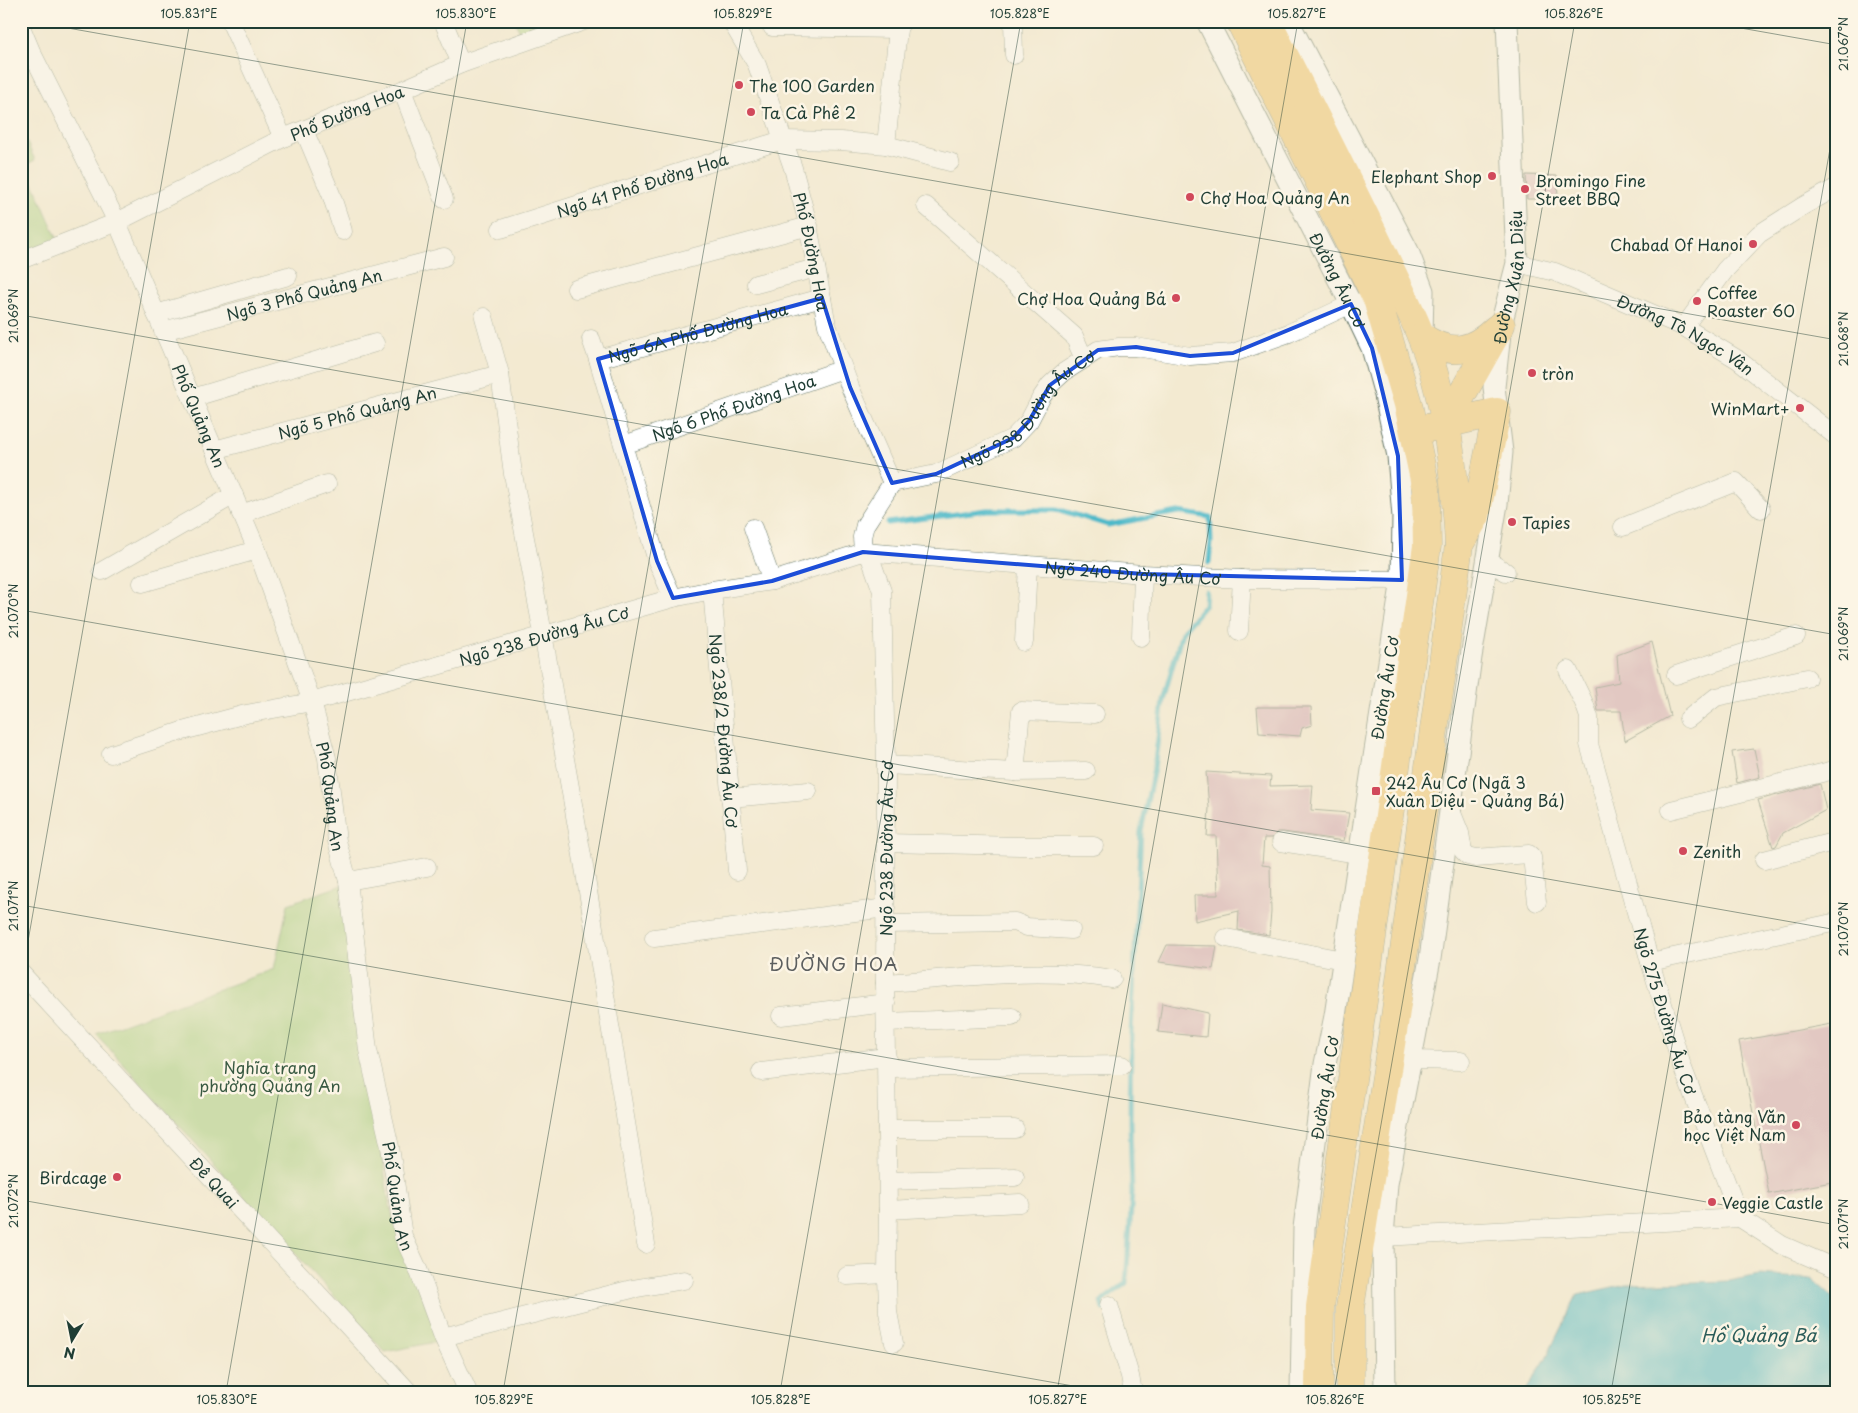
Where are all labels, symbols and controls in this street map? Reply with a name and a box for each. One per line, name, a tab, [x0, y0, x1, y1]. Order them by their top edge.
text: 105.831°E	[160, 4, 218, 22]
text: 105.830°E	[435, 4, 497, 22]
text: 105.829°E	[714, 4, 772, 22]
text: 105.828°E	[990, 4, 1050, 22]
text: 105.827°E	[1268, 4, 1326, 22]
text: 105.826°E	[1544, 4, 1604, 22]
text: 21.067°N	[1834, 17, 1852, 71]
place label: The 100 Garden	[749, 73, 875, 97]
street label: Phố Đường Hoa	[286, 79, 407, 146]
marker: The 100 Garden	[733, 79, 745, 91]
place label: Ta Cà Phê 2	[761, 100, 856, 124]
marker: Ta Cà Phê 2	[745, 106, 757, 118]
street label: Ngõ 41 Phố Đường Hoa	[553, 146, 731, 223]
place label: Elephant Shop	[1371, 164, 1482, 188]
place label: Bromingo Fine Street BBQ	[1535, 168, 1646, 210]
marker: Elephant Shop	[1486, 170, 1498, 182]
marker: Bromingo Fine Street BBQ	[1519, 183, 1531, 195]
place label: Chợ Hoa Quảng An	[1200, 185, 1350, 209]
street label: Phố Đường Hoa	[788, 189, 836, 313]
marker: Chợ Hoa Quảng An	[1184, 191, 1196, 203]
street label: Đường Xuân Diệu	[1487, 210, 1529, 345]
street label: Đường Âu Cơ	[1304, 228, 1373, 332]
place label: Chabad Of Hanoi	[1610, 232, 1743, 256]
marker: Chabad Of Hanoi	[1747, 238, 1759, 250]
street label: Ngõ 3 Phố Quảng An	[223, 262, 385, 326]
place label: Coffee Roaster 60	[1707, 280, 1795, 322]
place label: Chợ Hoa Quảng Bá	[1017, 286, 1166, 310]
street label: Đường Tô Ngọc Vân	[1613, 288, 1760, 380]
text: 21.069°N	[4, 289, 22, 343]
marker: Chợ Hoa Quảng Bá	[1170, 292, 1182, 304]
marker: Coffee Roaster 60	[1691, 295, 1703, 307]
street label: Ngõ 6A Phố Đường Hoa	[605, 296, 790, 368]
text: 21.068°N	[1834, 311, 1852, 367]
street label: Ngõ 238 Đường Âu Cơ	[956, 343, 1100, 473]
street label: Phố Quảng An	[167, 360, 232, 471]
place label: tròn	[1542, 361, 1574, 385]
marker: tròn	[1526, 367, 1538, 379]
street label: Ngõ 6 Phố Đường Hoa	[649, 368, 819, 446]
street label: Ngõ 5 Phố Quảng An	[275, 379, 439, 445]
place label: WinMart+	[1711, 396, 1790, 420]
marker: WinMart+	[1794, 402, 1806, 414]
place label: Tapies	[1522, 510, 1570, 534]
marker: Tapies	[1506, 516, 1518, 528]
street label: Ngõ 240 Đường Âu Cơ	[1044, 554, 1222, 590]
text: 21.070°N	[4, 584, 22, 638]
street label: Ngõ 238 Đường Âu Cơ	[456, 599, 632, 671]
text: 21.069°N	[1834, 607, 1852, 661]
street label: Ngõ 238/2 Đường Âu Cơ	[704, 633, 745, 829]
street label: Đường Âu Cơ	[1364, 634, 1404, 741]
street label: Phố Quảng An	[311, 738, 351, 854]
street label: Ngõ 238 Đường Âu Cơ	[873, 760, 898, 936]
place label: 242 Âu Cơ (Ngã 3 Xuân Diệu - Quảng Bá)	[1386, 770, 1565, 812]
marker: 242 Âu Cơ (Ngã 3 Xuân Diệu - Quảng Bá)	[1370, 785, 1382, 797]
place label: Zenith	[1693, 839, 1741, 863]
marker: Zenith	[1677, 845, 1689, 857]
text: 21.071°N	[4, 881, 22, 931]
text: 21.070°N	[1834, 902, 1852, 956]
street label: Ngõ 275 Đường Âu Cơ	[1629, 925, 1704, 1098]
district label: ĐƯỜNG HOA	[769, 950, 899, 977]
street label: Đường Âu Cơ	[1304, 1034, 1344, 1141]
park label: Nghĩa trang phường Quảng An	[199, 1055, 341, 1097]
place label: Bảo tàng Văn học Việt Nam	[1682, 1104, 1786, 1146]
marker: Bảo tàng Văn học Việt Nam	[1790, 1119, 1802, 1131]
street label: Phố Quảng An	[377, 1139, 420, 1255]
street label: Đê Quai	[185, 1151, 245, 1213]
place label: Birdcage	[39, 1165, 107, 1189]
marker: Birdcage	[111, 1171, 123, 1183]
text: 21.072°N	[4, 1174, 22, 1228]
place label: Veggie Castle	[1722, 1190, 1824, 1214]
marker: Veggie Castle	[1706, 1196, 1718, 1208]
text: 21.071°N	[1834, 1199, 1852, 1249]
north arrow	[48, 1316, 98, 1366]
water label: Hồ Quảng Bá	[1701, 1321, 1818, 1348]
text: N	[62, 1342, 77, 1365]
text: 105.830°E	[196, 1390, 258, 1408]
text: 105.829°E	[475, 1390, 533, 1408]
text: 105.828°E	[751, 1390, 811, 1408]
text: 105.827°E	[1029, 1390, 1087, 1408]
text: 105.826°E	[1305, 1390, 1365, 1408]
text: 105.825°E	[1582, 1390, 1642, 1408]

